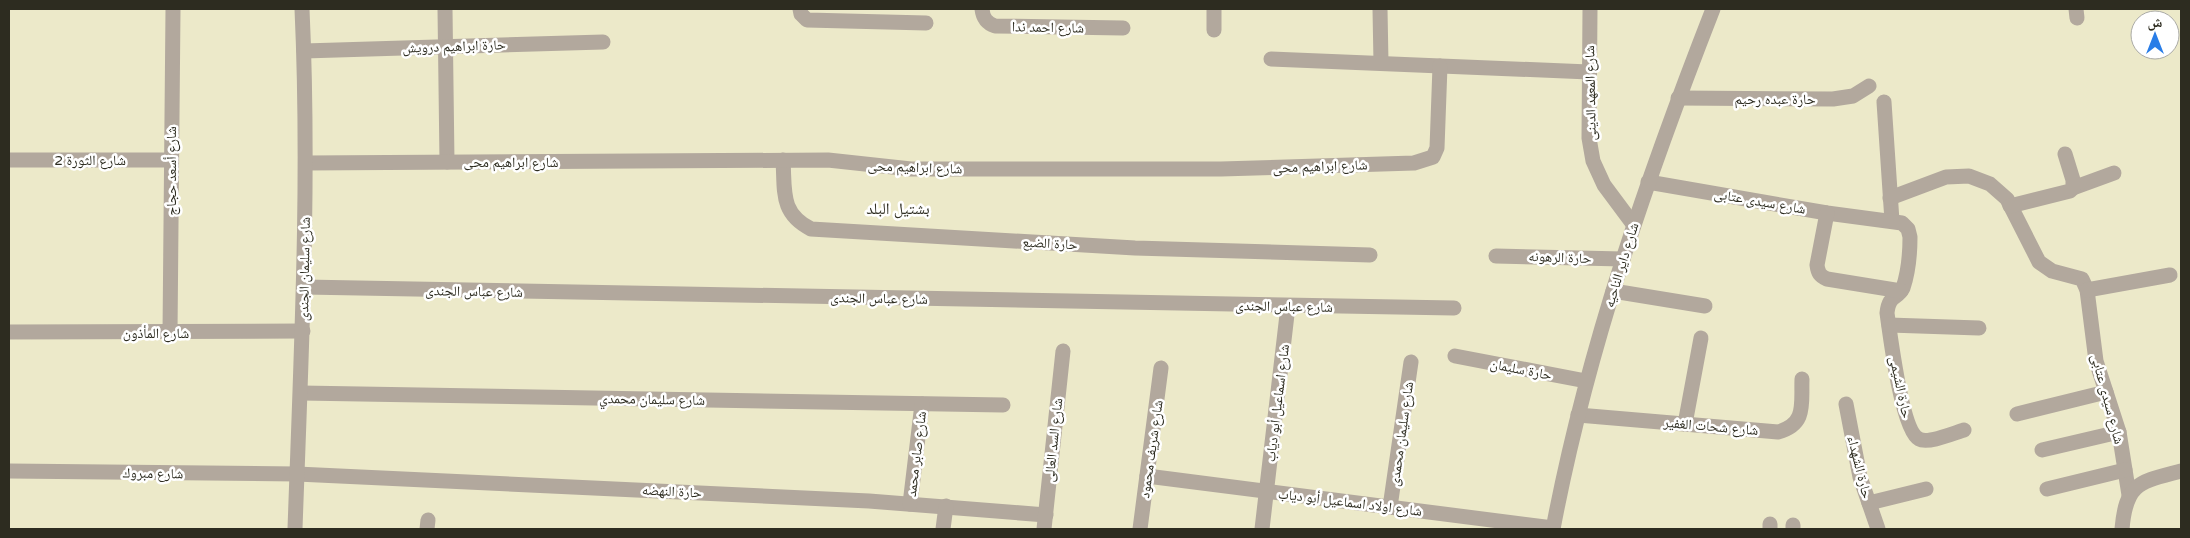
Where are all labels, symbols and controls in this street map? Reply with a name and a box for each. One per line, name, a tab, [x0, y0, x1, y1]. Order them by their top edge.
north arrow	[2130, 10, 2180, 60]
text: ش	[2148, 14, 2163, 31]
street label: شارع احمد ندا	[1012, 18, 1084, 38]
street label: حارة ابراهيم درويش	[402, 36, 506, 58]
street label: شارع المعهد الدينى	[1581, 45, 1601, 141]
street label: حارة عبده رحيم	[1734, 91, 1816, 109]
street label: شارع أسعد حجاج	[163, 126, 181, 216]
street label: شارع الثورة 2	[54, 152, 126, 170]
street label: شارع ابراهيم محى	[464, 154, 558, 172]
street label: شارع ابراهيم محى	[1272, 156, 1368, 178]
street label: شارع ابراهيم محى	[867, 157, 963, 179]
street label: شارع سيدى عتابى	[1713, 185, 1807, 219]
district label: بشتيل البلد	[866, 199, 930, 219]
street label: شارع سليمان الجندى	[295, 217, 315, 321]
street label: شارع داير الناحيه	[1601, 221, 1643, 310]
street label: حارة الضبع	[1022, 234, 1078, 254]
street label: حارة الرهونه	[1528, 248, 1592, 267]
street label: شارع عباس الجندى	[425, 282, 523, 302]
street label: شارع عباس الجندى	[830, 289, 928, 309]
street label: شارع عباس الجندى	[1235, 297, 1333, 317]
street label: شارع المأذون	[123, 325, 189, 343]
street label: شارع اسماعيل أبو دياب	[1262, 343, 1294, 463]
street label: شارع سيدى عتابى	[2086, 352, 2128, 446]
street label: حارة الشيمى	[1886, 354, 1915, 420]
street label: حارة سليمان	[1489, 355, 1553, 384]
street label: شارع سليمان محمدى	[1386, 380, 1418, 488]
street label: شارع سليمان محمدي	[599, 390, 705, 411]
street label: شارع السد العالى	[1041, 397, 1067, 483]
street label: شارع شريف محمود	[1136, 399, 1168, 499]
street label: شارع صابر محمد	[903, 410, 931, 498]
street label: شارع شحات الغفير	[1662, 414, 1759, 440]
street label: حارة الشهداء	[1843, 434, 1876, 500]
street label: شارع مبروك	[122, 464, 184, 484]
street label: حارة النهضه	[641, 481, 703, 502]
street label: شارع اولاد اسماعيل أبو دياب	[1277, 485, 1423, 521]

